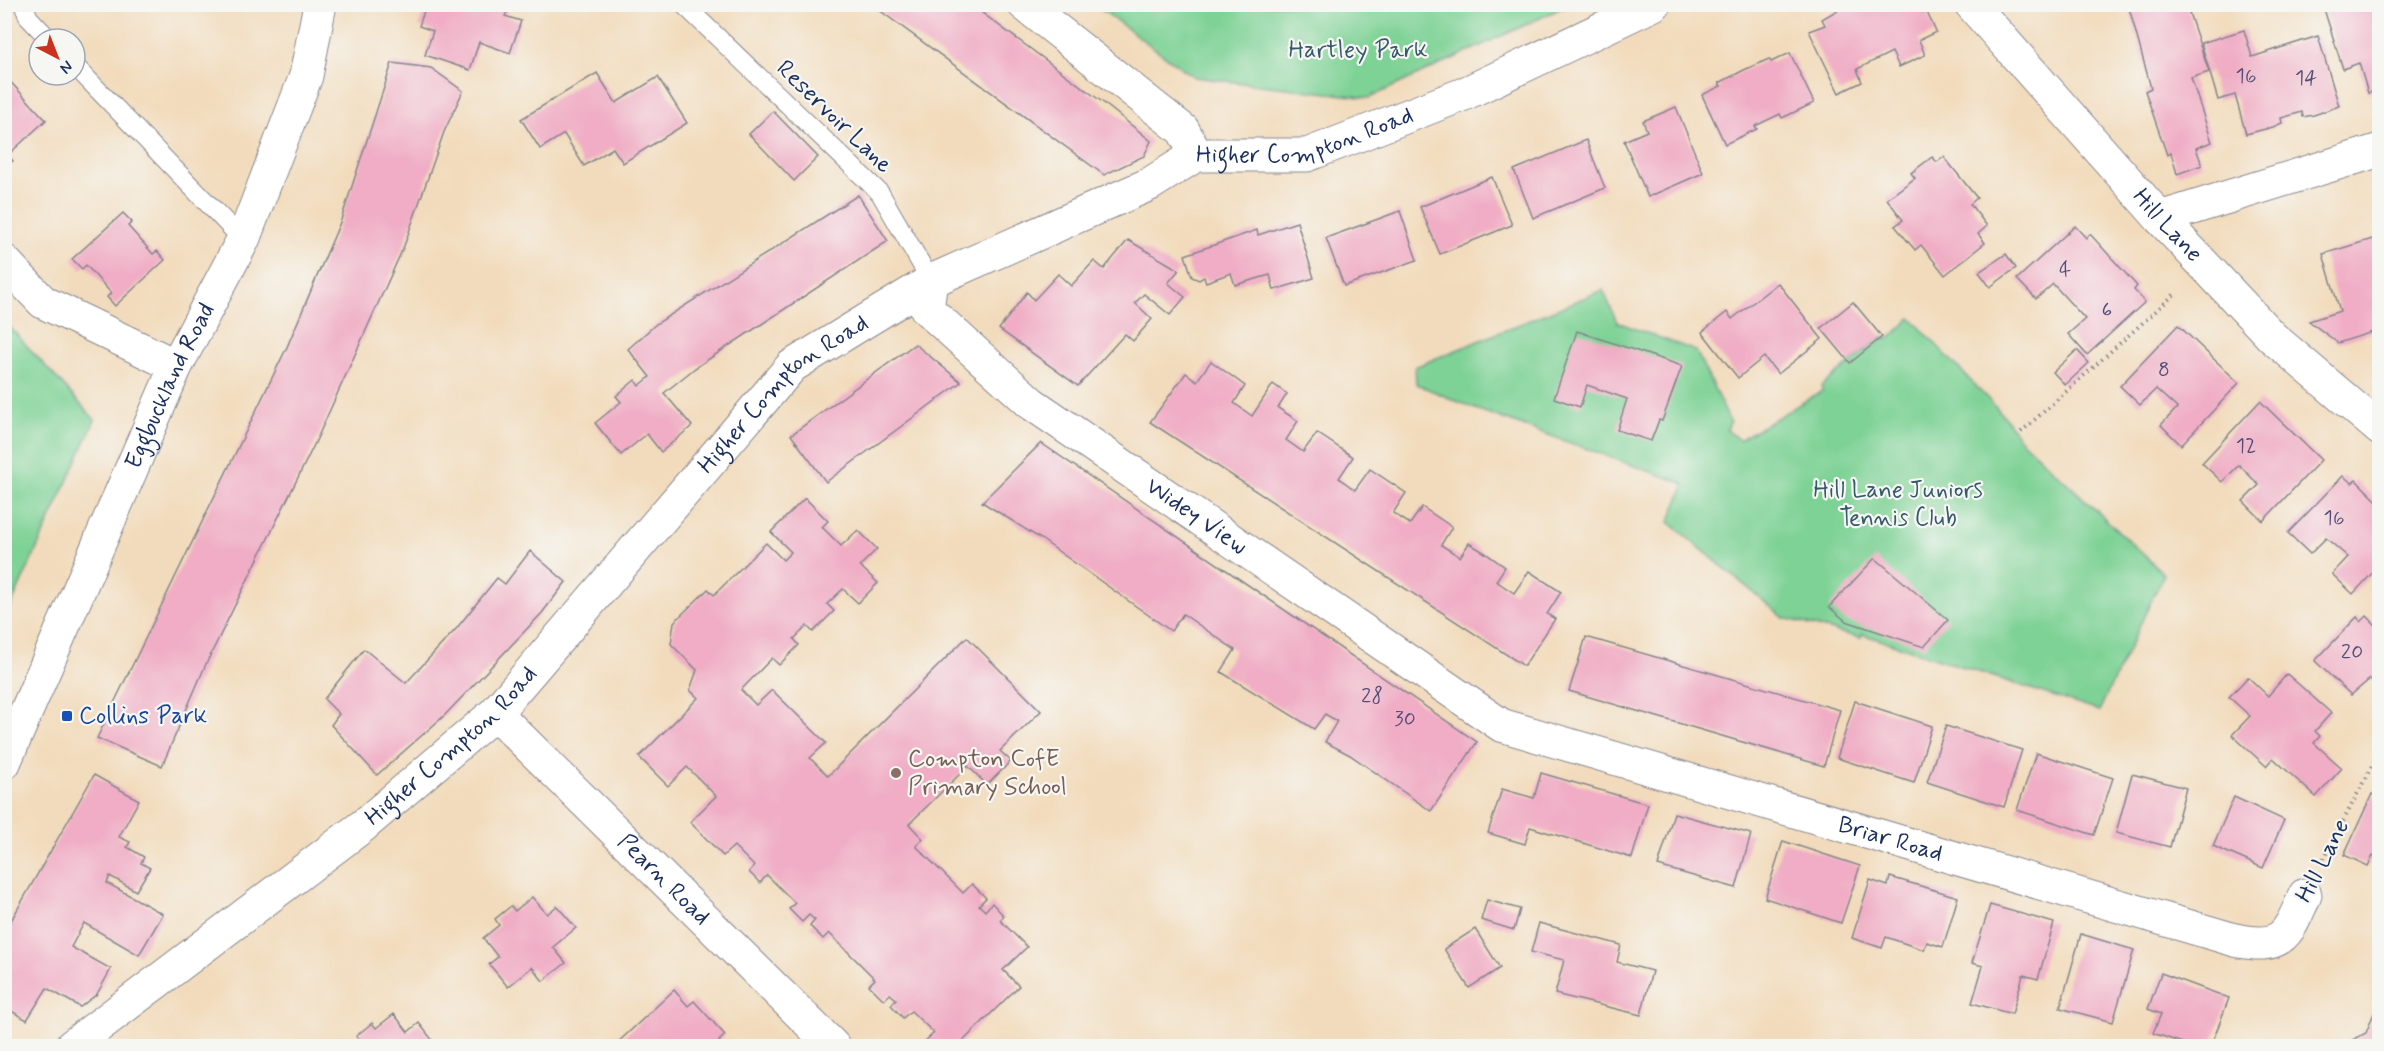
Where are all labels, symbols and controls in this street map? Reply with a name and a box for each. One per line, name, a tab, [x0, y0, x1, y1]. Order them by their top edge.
north arrow	[27, 27, 87, 87]
park label: Hartley Park	[1288, 35, 1428, 66]
street label: Reservoir Lane	[769, 54, 899, 180]
text: N	[55, 56, 77, 78]
house number: 16	[2236, 62, 2257, 90]
house number: 14	[2295, 64, 2317, 92]
street label: Higher Compton Road	[1196, 100, 1418, 174]
street label: Hill Lane	[2126, 182, 2209, 269]
house number: 4	[2059, 256, 2071, 284]
house number: 6	[2102, 296, 2112, 324]
street label: Eggbuckland Road	[118, 298, 222, 473]
street label: Higher Compton Road	[691, 308, 874, 480]
house number: 8	[2158, 356, 2170, 384]
house number: 12	[2236, 432, 2256, 460]
street label: Widey View	[1140, 471, 1253, 562]
park label: Hill Lane Juniors Tennis Club	[1813, 475, 1983, 534]
house number: 16	[2324, 504, 2345, 532]
house number: 20	[2341, 638, 2363, 666]
street label: Higher Compton Road	[358, 659, 544, 833]
house number: 28	[1361, 682, 1383, 710]
place label: Collins Park	[79, 701, 207, 732]
house number: 30	[1394, 705, 1416, 733]
marker: Collins Park	[60, 709, 74, 723]
place label: Compton CofE Primary School	[908, 744, 1067, 803]
marker: Compton CofE Primary School	[889, 766, 903, 780]
street label: Briar Road	[1834, 809, 1946, 869]
street label: Hill Lane	[2289, 814, 2357, 908]
street label: Pearn Road	[611, 827, 717, 932]

